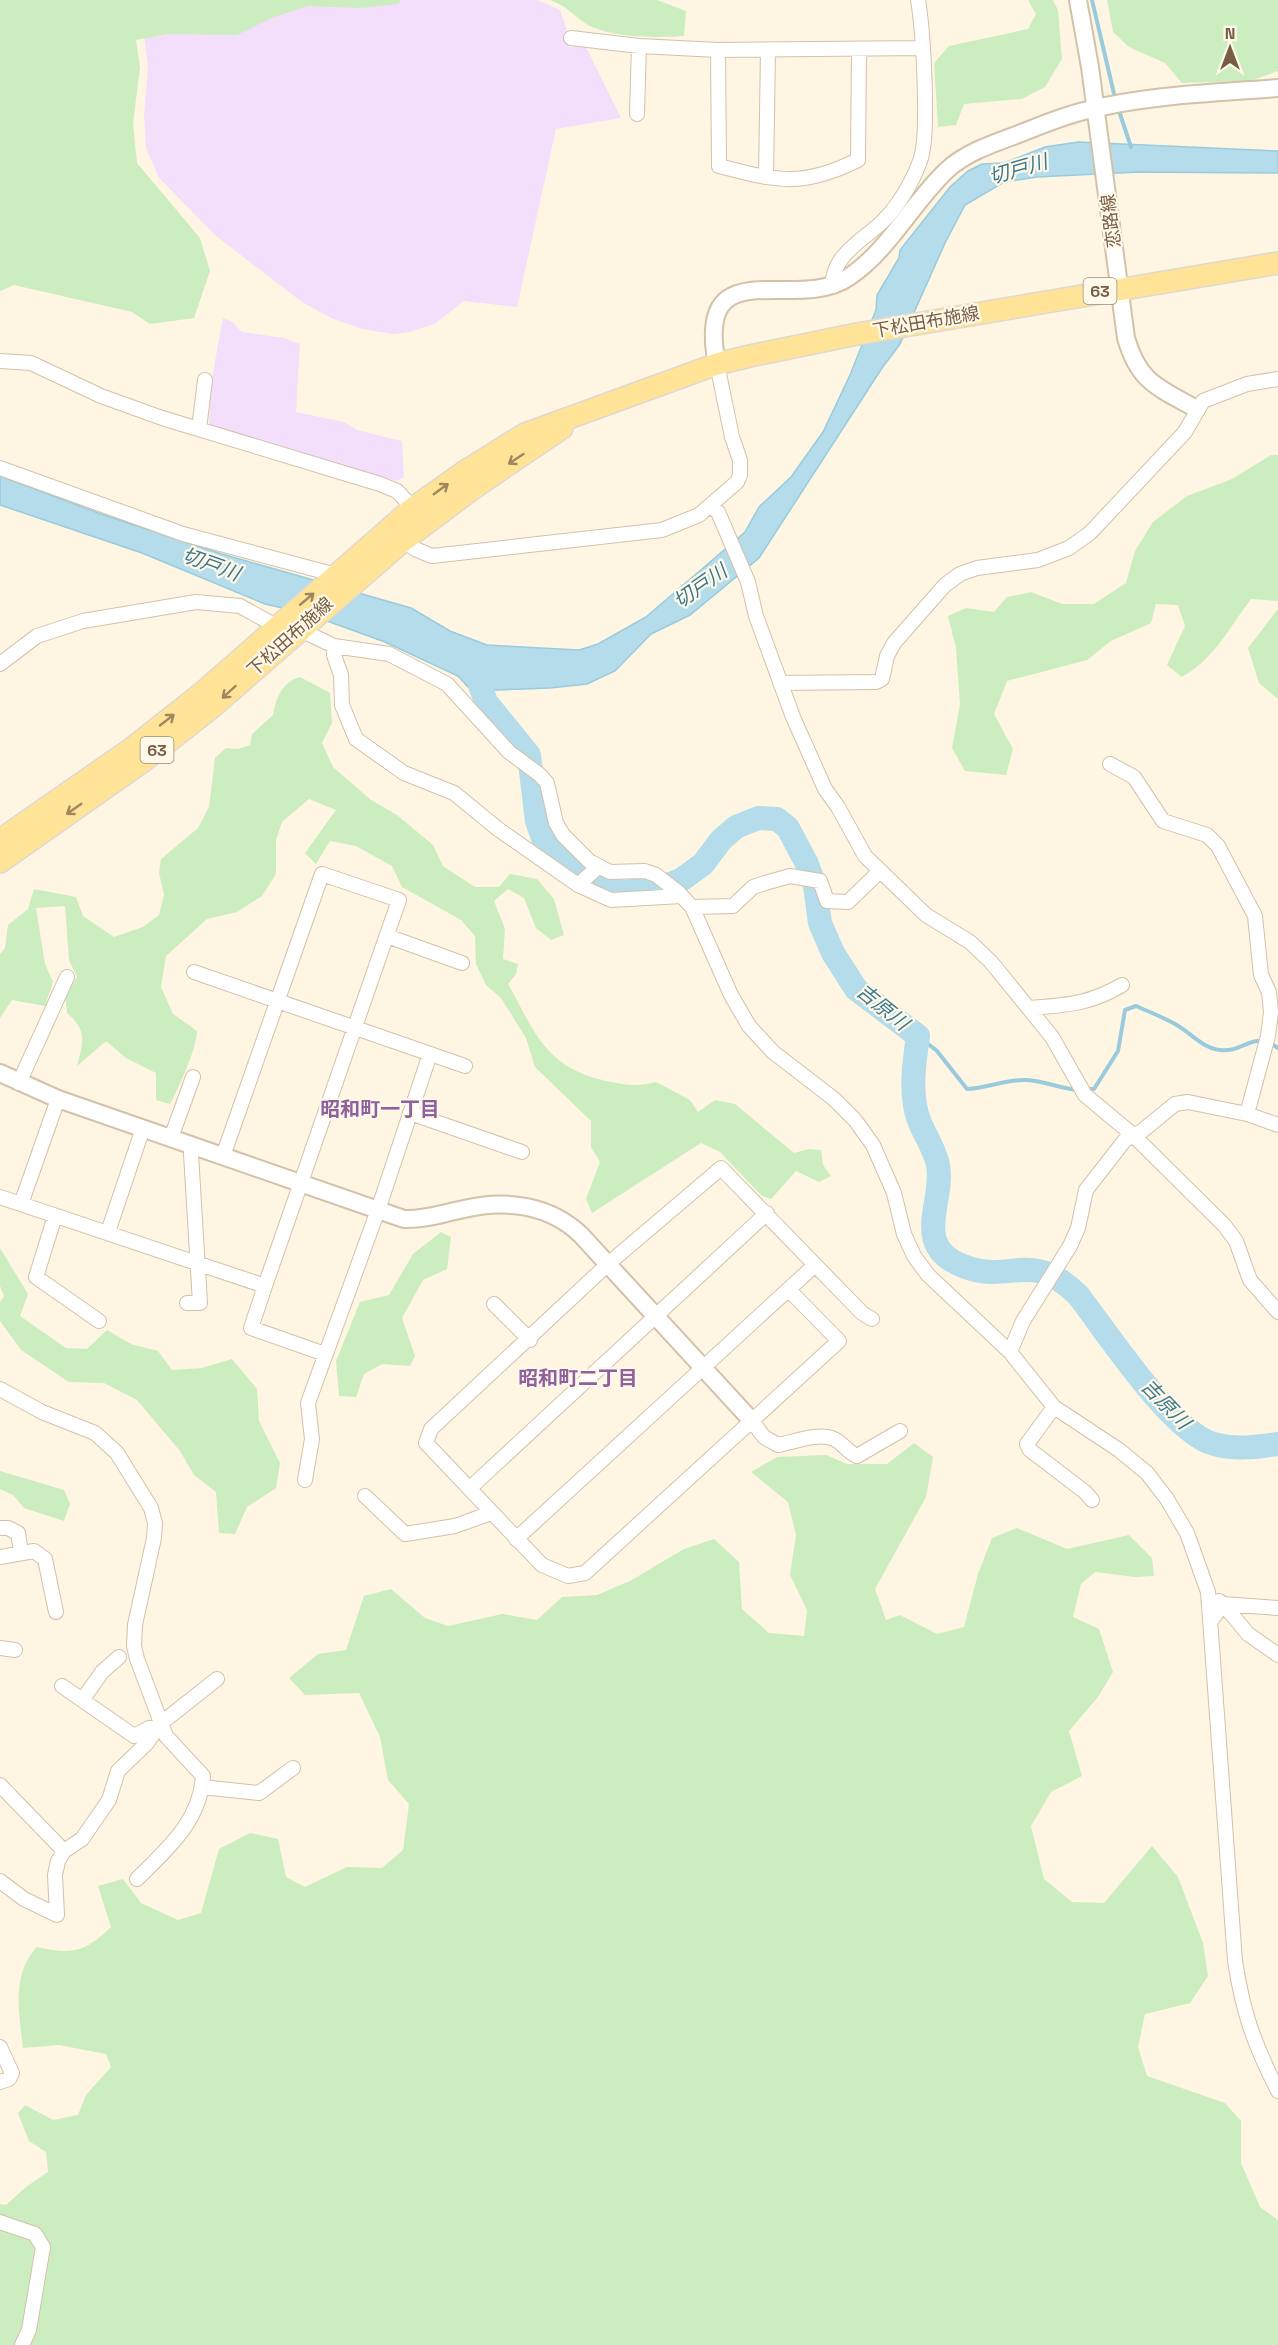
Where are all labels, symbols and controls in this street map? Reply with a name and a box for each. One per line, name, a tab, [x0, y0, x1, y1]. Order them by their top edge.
north arrow	[1200, 18, 1260, 78]
text: N	[1225, 23, 1235, 44]
water label: 切戸川	[986, 148, 1052, 190]
street label: 恋路線	[1096, 193, 1125, 249]
road number: 63	[1084, 278, 1116, 304]
street label: 下松田布施線	[871, 301, 981, 342]
one-way arrow	[508, 453, 525, 466]
one-way arrow	[432, 483, 448, 495]
water label: 切戸川	[178, 542, 246, 587]
water label: 切戸川	[668, 557, 734, 614]
street label: 下松田布施線	[242, 592, 337, 681]
one-way arrow	[299, 593, 315, 606]
one-way arrow	[222, 685, 237, 699]
one-way arrow	[159, 714, 175, 727]
road number: 63	[140, 737, 174, 763]
one-way arrow	[66, 803, 82, 815]
water label: 吉原川	[852, 978, 916, 1037]
district label: 昭和町一丁目	[320, 1096, 440, 1122]
district label: 昭和町二丁目	[518, 1365, 638, 1391]
water label: 吉原川	[1136, 1373, 1198, 1436]

